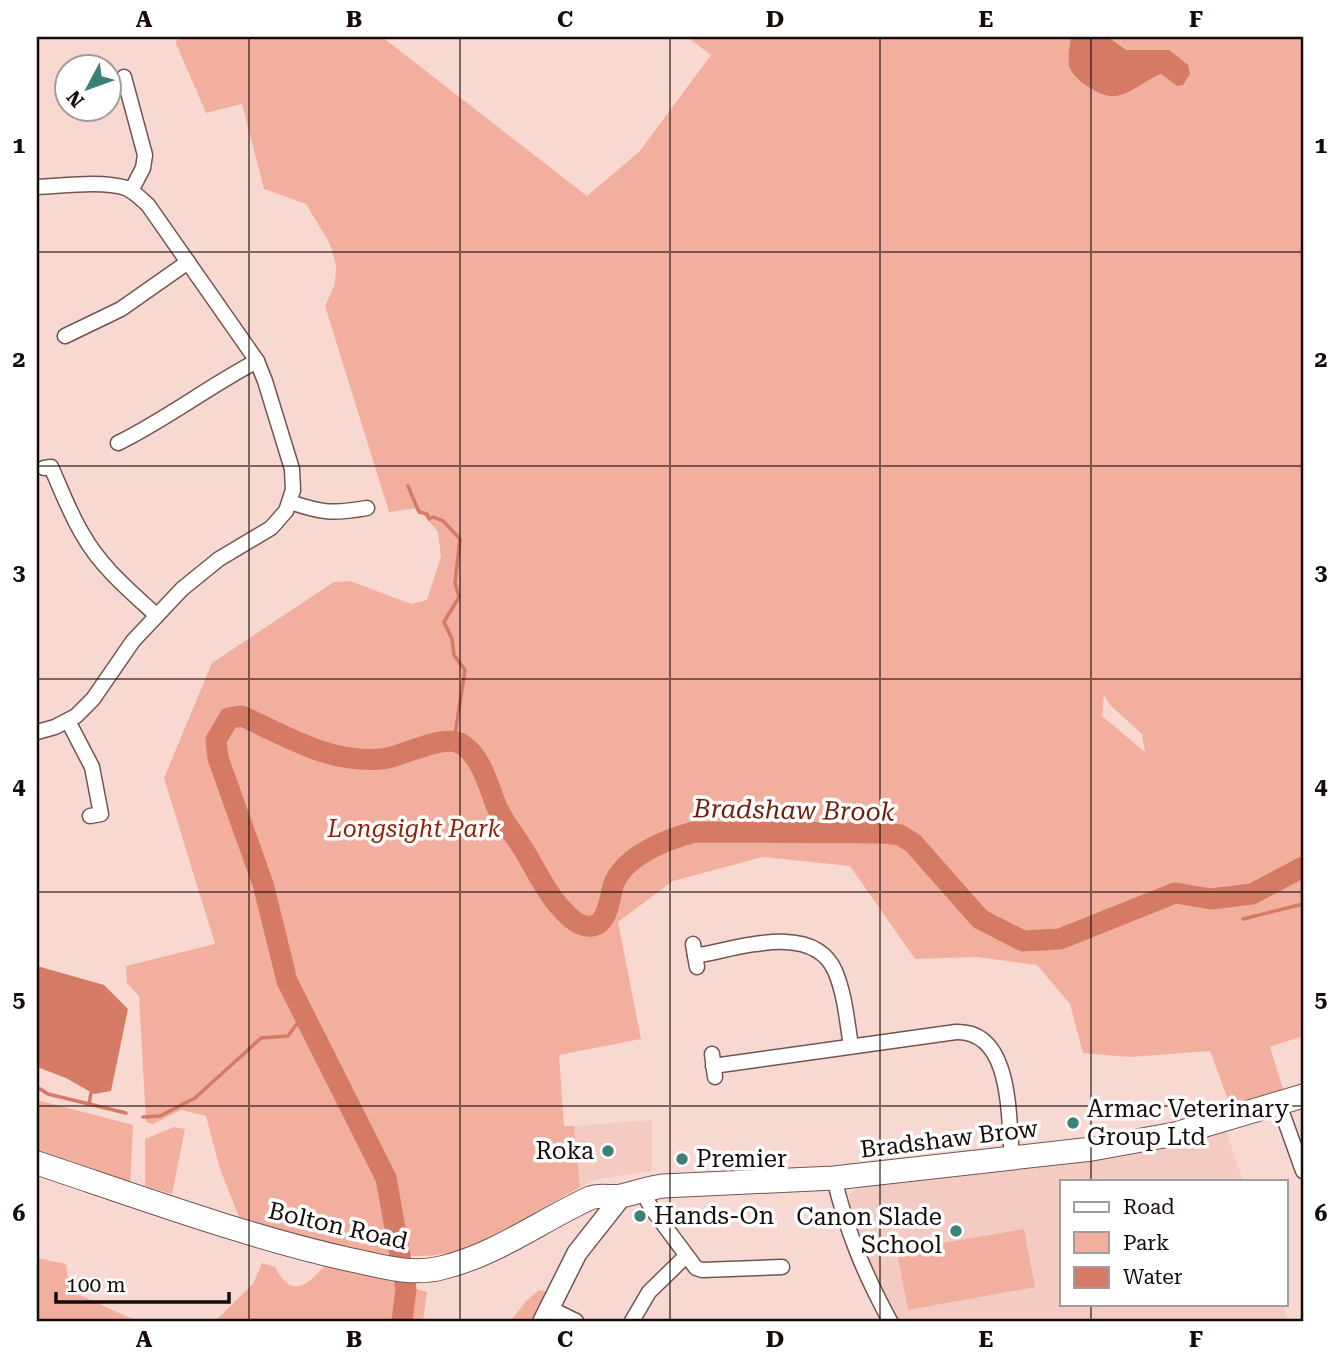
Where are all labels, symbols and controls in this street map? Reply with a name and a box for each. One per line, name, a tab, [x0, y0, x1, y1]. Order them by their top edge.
text: A	[136, 6, 153, 33]
text: B	[346, 6, 362, 33]
text: C	[557, 6, 573, 33]
text: D	[766, 6, 784, 33]
text: E	[979, 6, 993, 33]
text: F	[1189, 6, 1203, 33]
north arrow	[52, 52, 122, 122]
text: N	[62, 85, 89, 112]
text: 1	[13, 132, 26, 159]
text: 1	[1315, 132, 1328, 159]
text: 2	[13, 346, 25, 373]
text: 2	[1315, 346, 1327, 373]
text: 3	[13, 559, 26, 586]
text: 3	[1315, 559, 1328, 586]
text: 4	[13, 773, 26, 800]
text: 4	[1315, 773, 1328, 800]
water label: Bradshaw Brook	[692, 793, 896, 827]
park label: Longsight Park	[327, 815, 500, 843]
text: 5	[13, 986, 26, 1013]
text: 5	[1315, 986, 1328, 1013]
place label: Armac Veterinary Group Ltd	[1087, 1095, 1290, 1151]
street label: Bradshaw Brow	[858, 1114, 1040, 1164]
marker: Armac Veterinary Group Ltd	[1065, 1115, 1081, 1131]
place label: Roka	[536, 1137, 594, 1165]
marker: Roka	[600, 1143, 616, 1159]
place label: Premier	[696, 1145, 787, 1173]
marker: Premier	[674, 1151, 690, 1167]
legend	[1060, 1180, 1288, 1306]
text: Road	[1123, 1195, 1175, 1219]
street label: Bolton Road	[266, 1196, 410, 1256]
text: 6	[13, 1200, 26, 1227]
text: 6	[1315, 1200, 1328, 1227]
place label: Hands-On	[654, 1202, 774, 1230]
place label: Canon Slade School	[796, 1203, 942, 1259]
marker: Hands-On	[632, 1208, 648, 1224]
marker: Canon Slade School	[948, 1223, 964, 1239]
text: Park	[1123, 1231, 1169, 1255]
scale bar	[56, 1260, 229, 1304]
text: Water	[1123, 1265, 1183, 1289]
text: 100 m	[66, 1273, 126, 1297]
text: A	[136, 1326, 153, 1353]
text: B	[346, 1326, 362, 1353]
text: C	[557, 1326, 573, 1353]
text: D	[766, 1326, 784, 1353]
text: E	[979, 1326, 993, 1353]
text: F	[1189, 1326, 1203, 1353]

